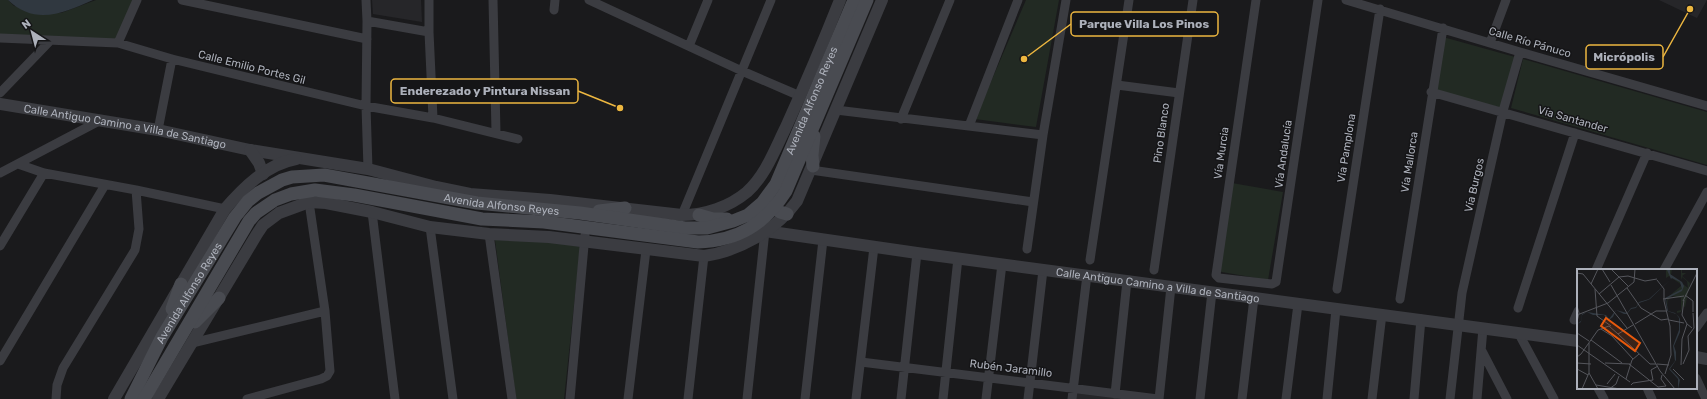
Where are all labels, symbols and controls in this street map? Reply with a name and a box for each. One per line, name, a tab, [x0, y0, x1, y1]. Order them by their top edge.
north arrow	[12, 12, 52, 52]
callout: Parque Villa Los Pinos	[1071, 12, 1218, 36]
text: N	[19, 17, 34, 32]
text: Parque Villa Los Pinos	[1079, 17, 1209, 31]
street label: Calle Río Pánuco	[1487, 24, 1573, 60]
street label: Avenida Alfonso Reyes	[783, 44, 841, 157]
callout: Micrópolis	[1586, 45, 1663, 69]
street label: Calle Emilio Portes Gil	[197, 48, 307, 87]
text: Micrópolis	[1593, 50, 1655, 64]
callout: Enderezado y Pintura Nissan	[391, 79, 578, 103]
text: Enderezado y Pintura Nissan	[400, 84, 571, 98]
street label: Calle Antiguo Camino a Villa de Santiago	[23, 102, 227, 152]
street label: Pino Blanco	[1151, 102, 1172, 164]
street label: Vía Santander	[1536, 103, 1610, 136]
street label: Vía Pamplona	[1335, 113, 1358, 184]
street label: Vía Andalucía	[1272, 119, 1295, 189]
street label: Vía Murcia	[1211, 126, 1232, 180]
street label: Vía Mallorca	[1398, 131, 1421, 193]
street label: Vía Burgos	[1462, 156, 1487, 213]
street label: Avenida Alfonso Reyes	[443, 191, 560, 218]
street label: Avenida Alfonso Reyes	[154, 240, 225, 346]
street label: Calle Antiguo Camino a Villa de Santiago	[1055, 266, 1260, 306]
inset map	[1577, 269, 1697, 389]
street label: Rubén Jaramillo	[969, 357, 1053, 380]

